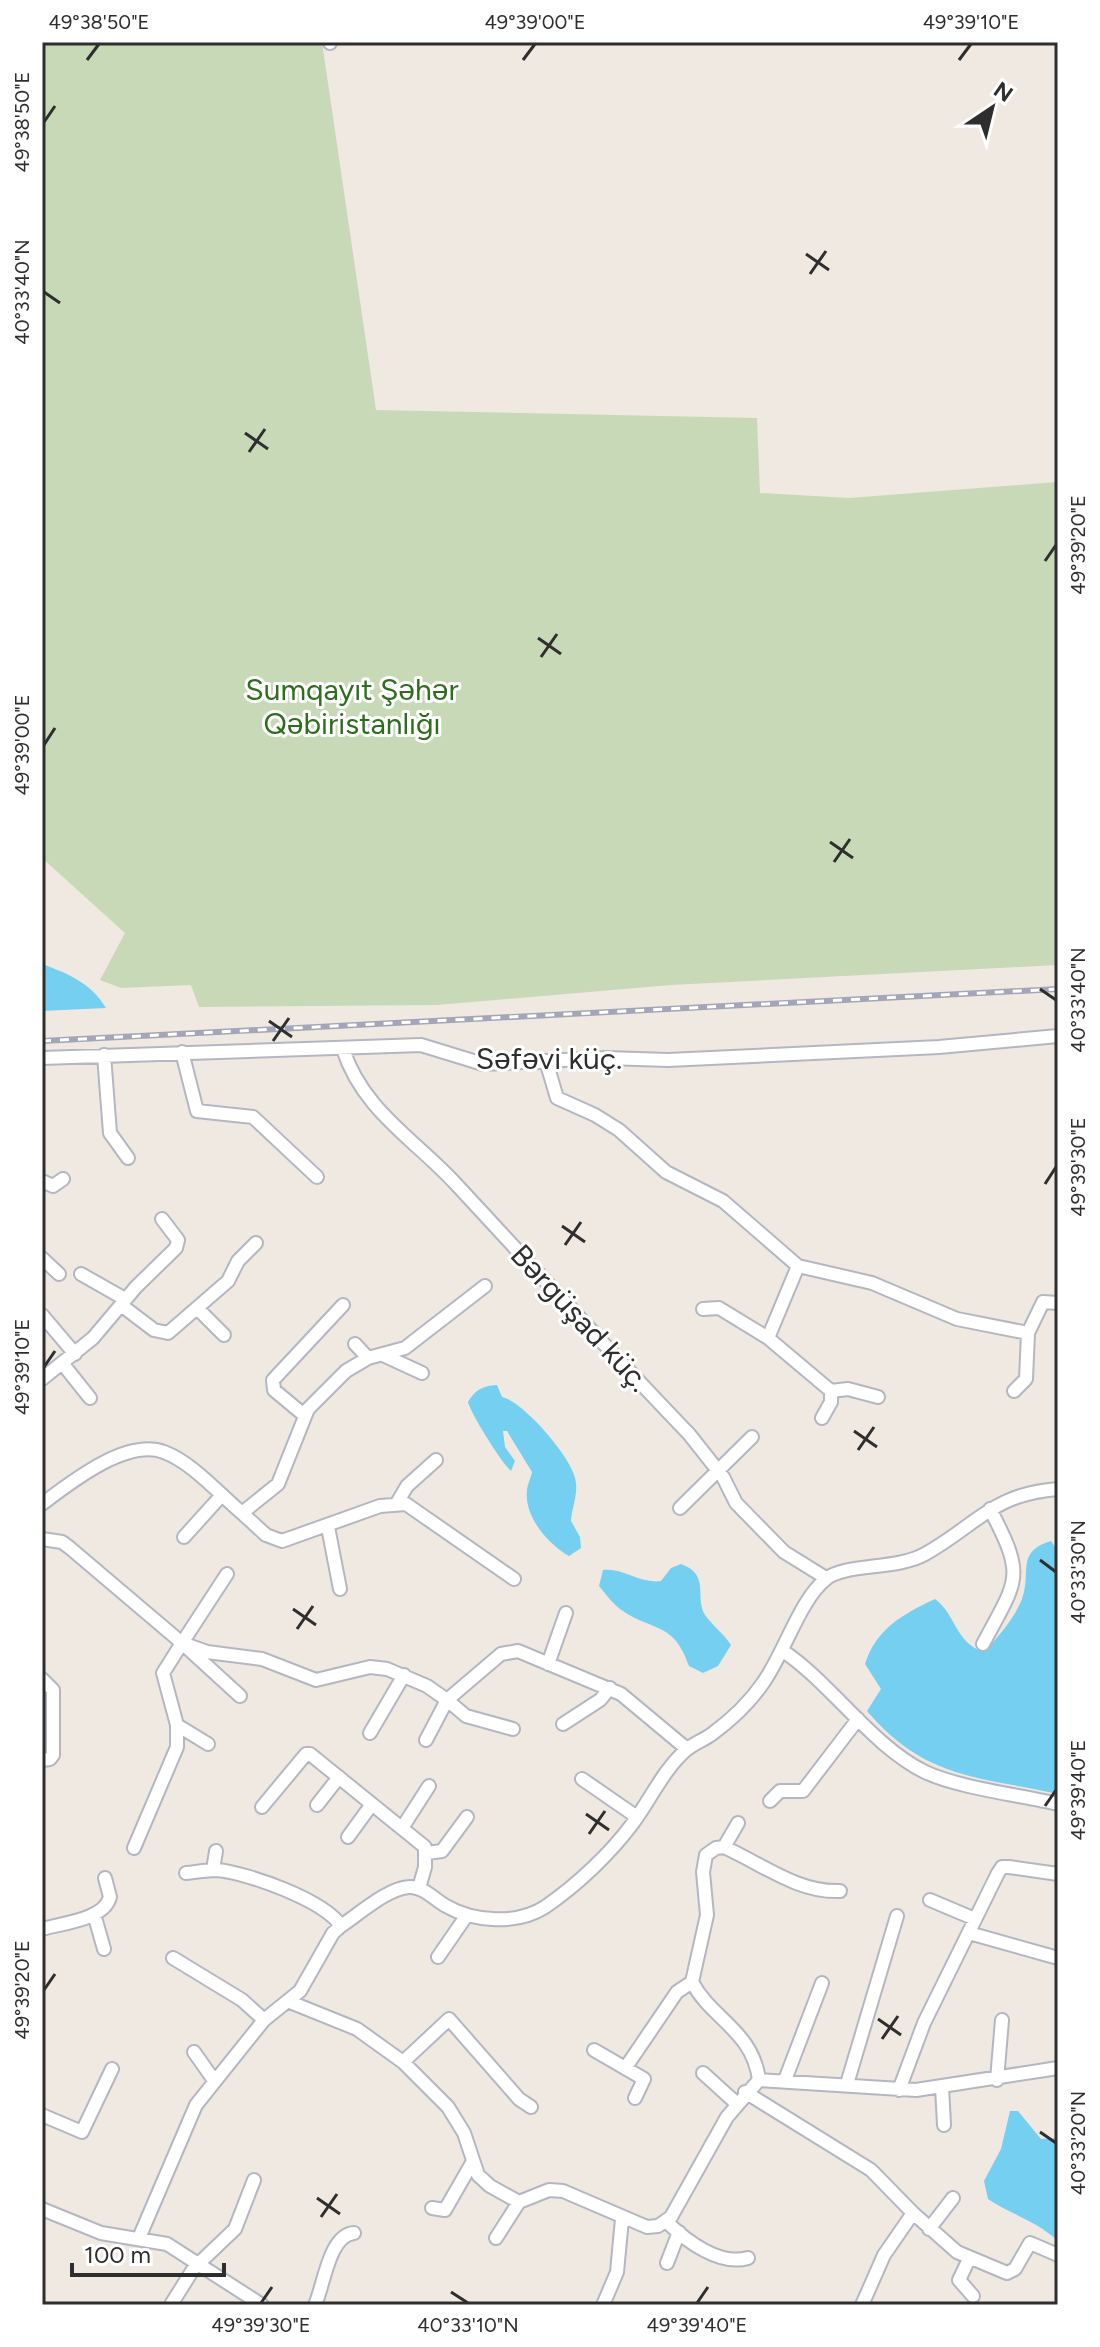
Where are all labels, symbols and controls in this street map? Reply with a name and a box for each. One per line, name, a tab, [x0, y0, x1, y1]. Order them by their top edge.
text: 49°38'50"E	[49, 10, 149, 34]
text: 49°39'00"E	[484, 10, 586, 34]
text: 49°39'10"E	[923, 10, 1019, 34]
north arrow	[952, 68, 1032, 148]
text: 49°38'50"E	[10, 72, 34, 172]
text: N	[988, 76, 1018, 108]
text: 40°33'40"N	[10, 239, 34, 345]
text: 49°39'20"E	[1066, 495, 1090, 595]
park label: Sumqayıt Şəhər Qəbiristanlığı	[245, 671, 459, 742]
text: 49°39'00"E	[10, 694, 34, 796]
text: 40°33'40"N	[1066, 947, 1090, 1053]
street label: Səfəvi küç.	[476, 1040, 622, 1077]
text: 49°39'30"E	[1066, 1117, 1090, 1217]
street label: Bərgüşad küç.	[503, 1236, 658, 1399]
text: 49°39'10"E	[10, 1319, 34, 1415]
text: 40°33'30"N	[1066, 1520, 1090, 1624]
text: 49°39'40"E	[1066, 1740, 1090, 1840]
text: 49°39'20"E	[10, 1940, 34, 2040]
text: 40°33'20"N	[1066, 2091, 1090, 2195]
scale bar	[72, 2227, 224, 2277]
text: 100 m	[84, 2240, 151, 2269]
text: 49°39'30"E	[211, 2313, 311, 2337]
text: 40°33'10"N	[417, 2313, 519, 2337]
text: 49°39'40"E	[647, 2313, 747, 2337]

